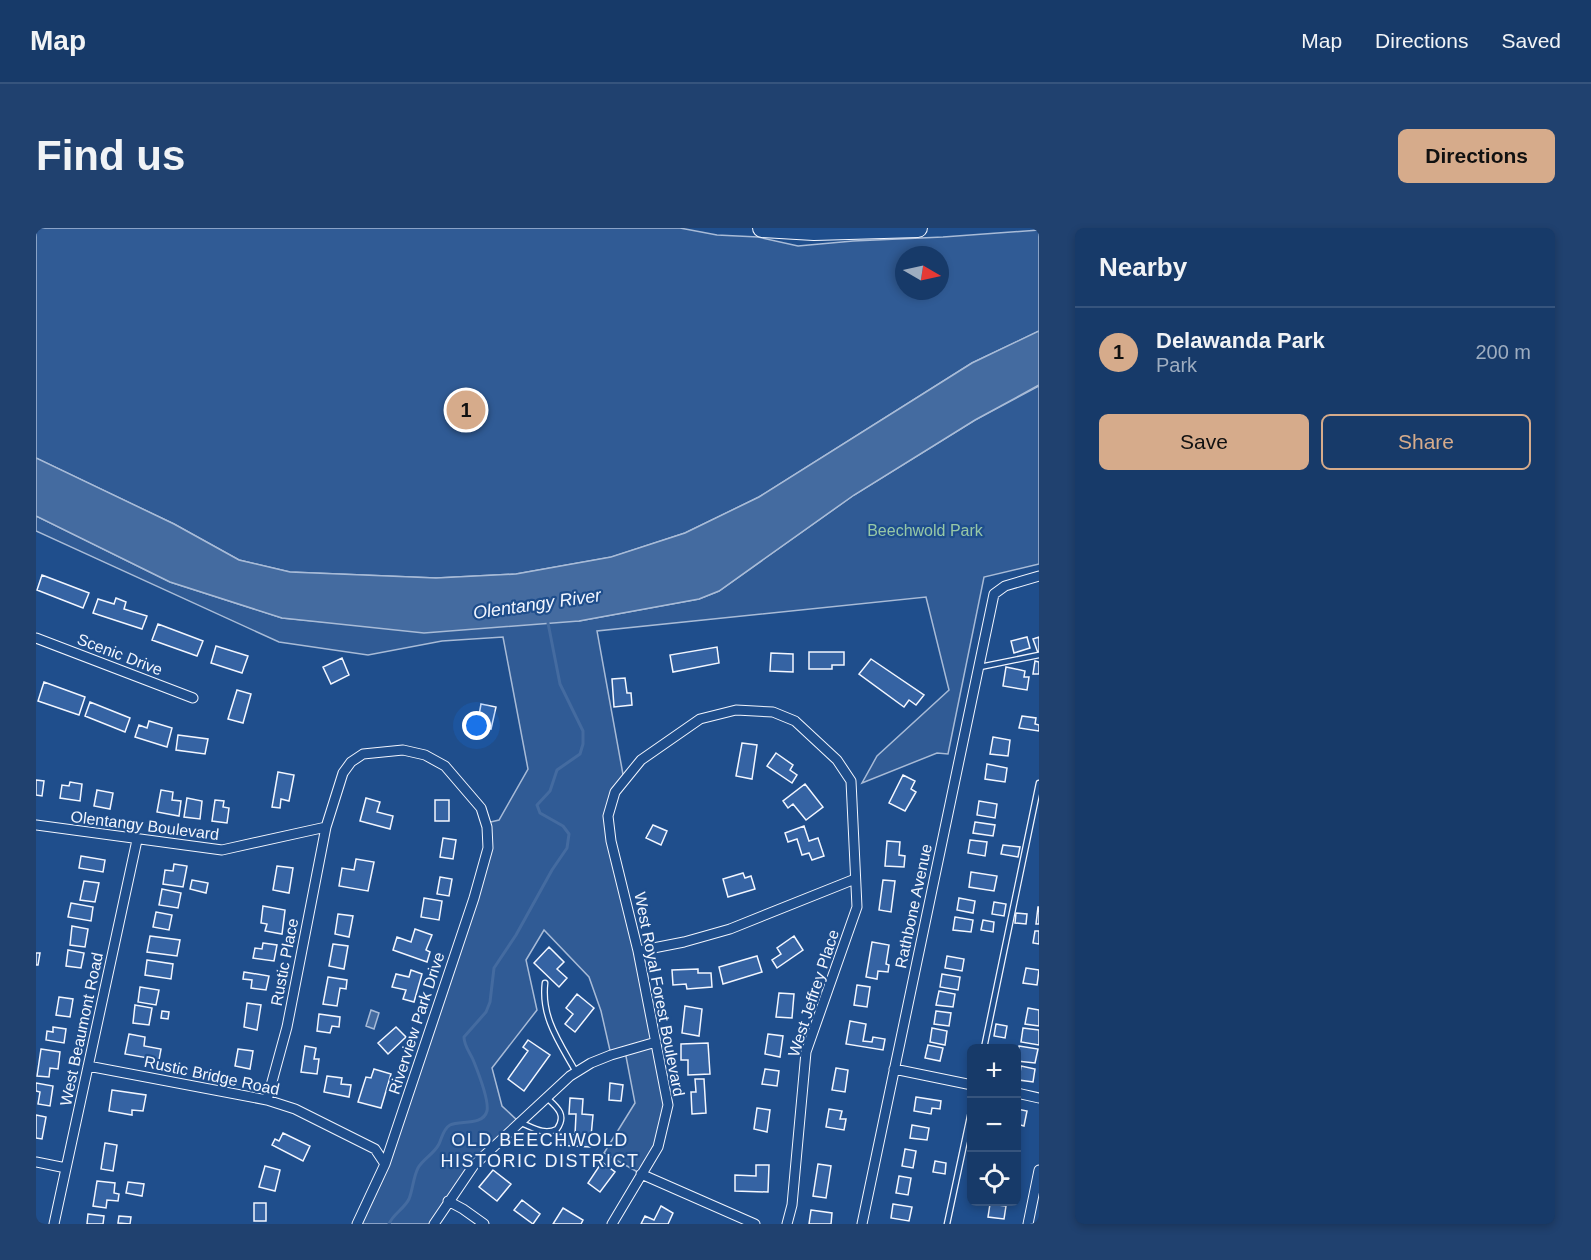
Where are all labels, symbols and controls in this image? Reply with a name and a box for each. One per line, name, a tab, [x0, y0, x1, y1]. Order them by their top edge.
text: Map	[30, 25, 86, 56]
text: Map	[1301, 29, 1342, 52]
text: Directions	[1375, 29, 1468, 52]
text: Saved	[1501, 29, 1561, 52]
button: Directions	[1398, 129, 1555, 183]
text: Find us	[36, 132, 185, 179]
north arrow	[895, 246, 949, 300]
text: Nearby	[1099, 252, 1187, 282]
text: Delawanda Park	[1156, 328, 1325, 353]
text: 1	[1113, 341, 1124, 363]
text: 200 m	[1475, 341, 1531, 363]
text: Park	[1156, 354, 1197, 376]
pin: 1	[446, 388, 486, 432]
button: Save	[1099, 414, 1309, 470]
button: Share	[1321, 414, 1531, 470]
park label: Beechwold Park	[867, 522, 984, 539]
water label: Olentangy River	[472, 585, 603, 623]
street label: Scenic Drive	[75, 630, 165, 679]
your location	[462, 711, 491, 740]
street label: Olentangy Boulevard	[70, 808, 220, 843]
street label: Rathbone Avenue	[892, 842, 935, 970]
street label: West Royal Forest Boulevard	[631, 890, 688, 1098]
street label: Rustic Place	[268, 917, 301, 1007]
street label: West Jeffrey Place	[785, 927, 842, 1059]
street label: Riverview Park Drive	[385, 950, 448, 1096]
street label: West Beaumont Road	[57, 951, 106, 1107]
map controls	[967, 1044, 1021, 1206]
button: +	[967, 1044, 1021, 1098]
street label: Rustic Bridge Road	[143, 1053, 281, 1098]
button: −	[967, 1098, 1021, 1152]
district label: OLD BEECHWOLD HISTORIC DISTRICT	[440, 1130, 640, 1171]
button: locate	[967, 1152, 1021, 1206]

